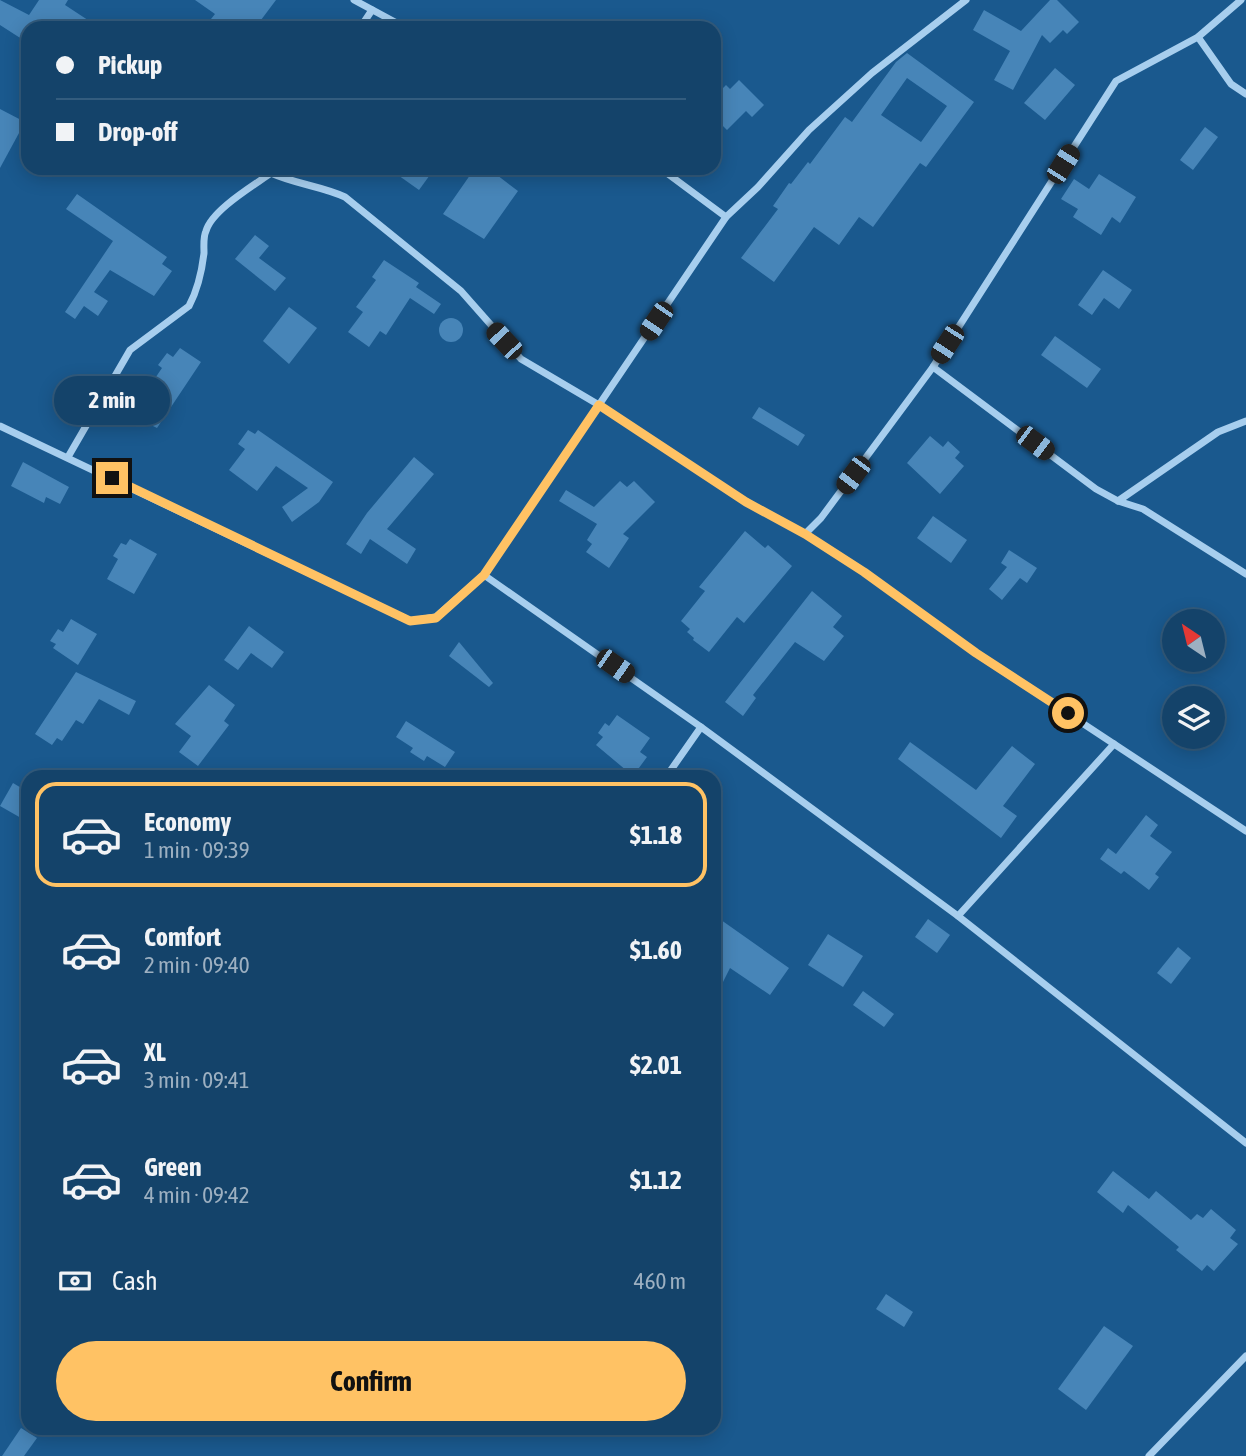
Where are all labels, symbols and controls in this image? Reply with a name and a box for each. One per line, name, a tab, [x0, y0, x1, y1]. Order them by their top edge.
text: Pickup	[98, 50, 162, 80]
text: Drop-off	[98, 117, 178, 147]
car	[1043, 141, 1084, 187]
car	[636, 298, 677, 344]
car	[482, 318, 527, 364]
car	[927, 321, 968, 367]
callout: 2 min	[54, 377, 170, 426]
text: 2 min	[89, 387, 135, 413]
car	[1012, 422, 1059, 464]
car	[832, 452, 875, 498]
route end	[96, 462, 128, 494]
north arrow	[1162, 609, 1225, 672]
map controls	[1162, 609, 1225, 749]
car	[592, 645, 639, 687]
button: layers	[1162, 686, 1225, 749]
route start	[1052, 697, 1084, 729]
icon: car	[60, 803, 123, 866]
text: Economy	[144, 807, 231, 837]
text: $1.18	[630, 820, 682, 850]
text: 1 min · 09:39	[144, 837, 250, 863]
icon: car	[60, 918, 123, 981]
text: Comfort	[144, 922, 221, 952]
text: $1.60	[630, 935, 682, 965]
text: 2 min · 09:40	[144, 952, 250, 978]
icon: car	[60, 1033, 123, 1096]
text: XL	[144, 1037, 166, 1067]
text: $2.01	[630, 1050, 682, 1080]
text: 3 min · 09:41	[144, 1067, 250, 1093]
icon: car	[60, 1148, 123, 1211]
text: Green	[144, 1152, 202, 1182]
text: $1.12	[630, 1165, 682, 1195]
text: 4 min · 09:42	[144, 1182, 250, 1208]
icon: cash	[56, 1262, 94, 1300]
text: Cash	[112, 1266, 158, 1296]
text: 460 m	[634, 1268, 686, 1294]
button: Confirm	[56, 1341, 686, 1421]

